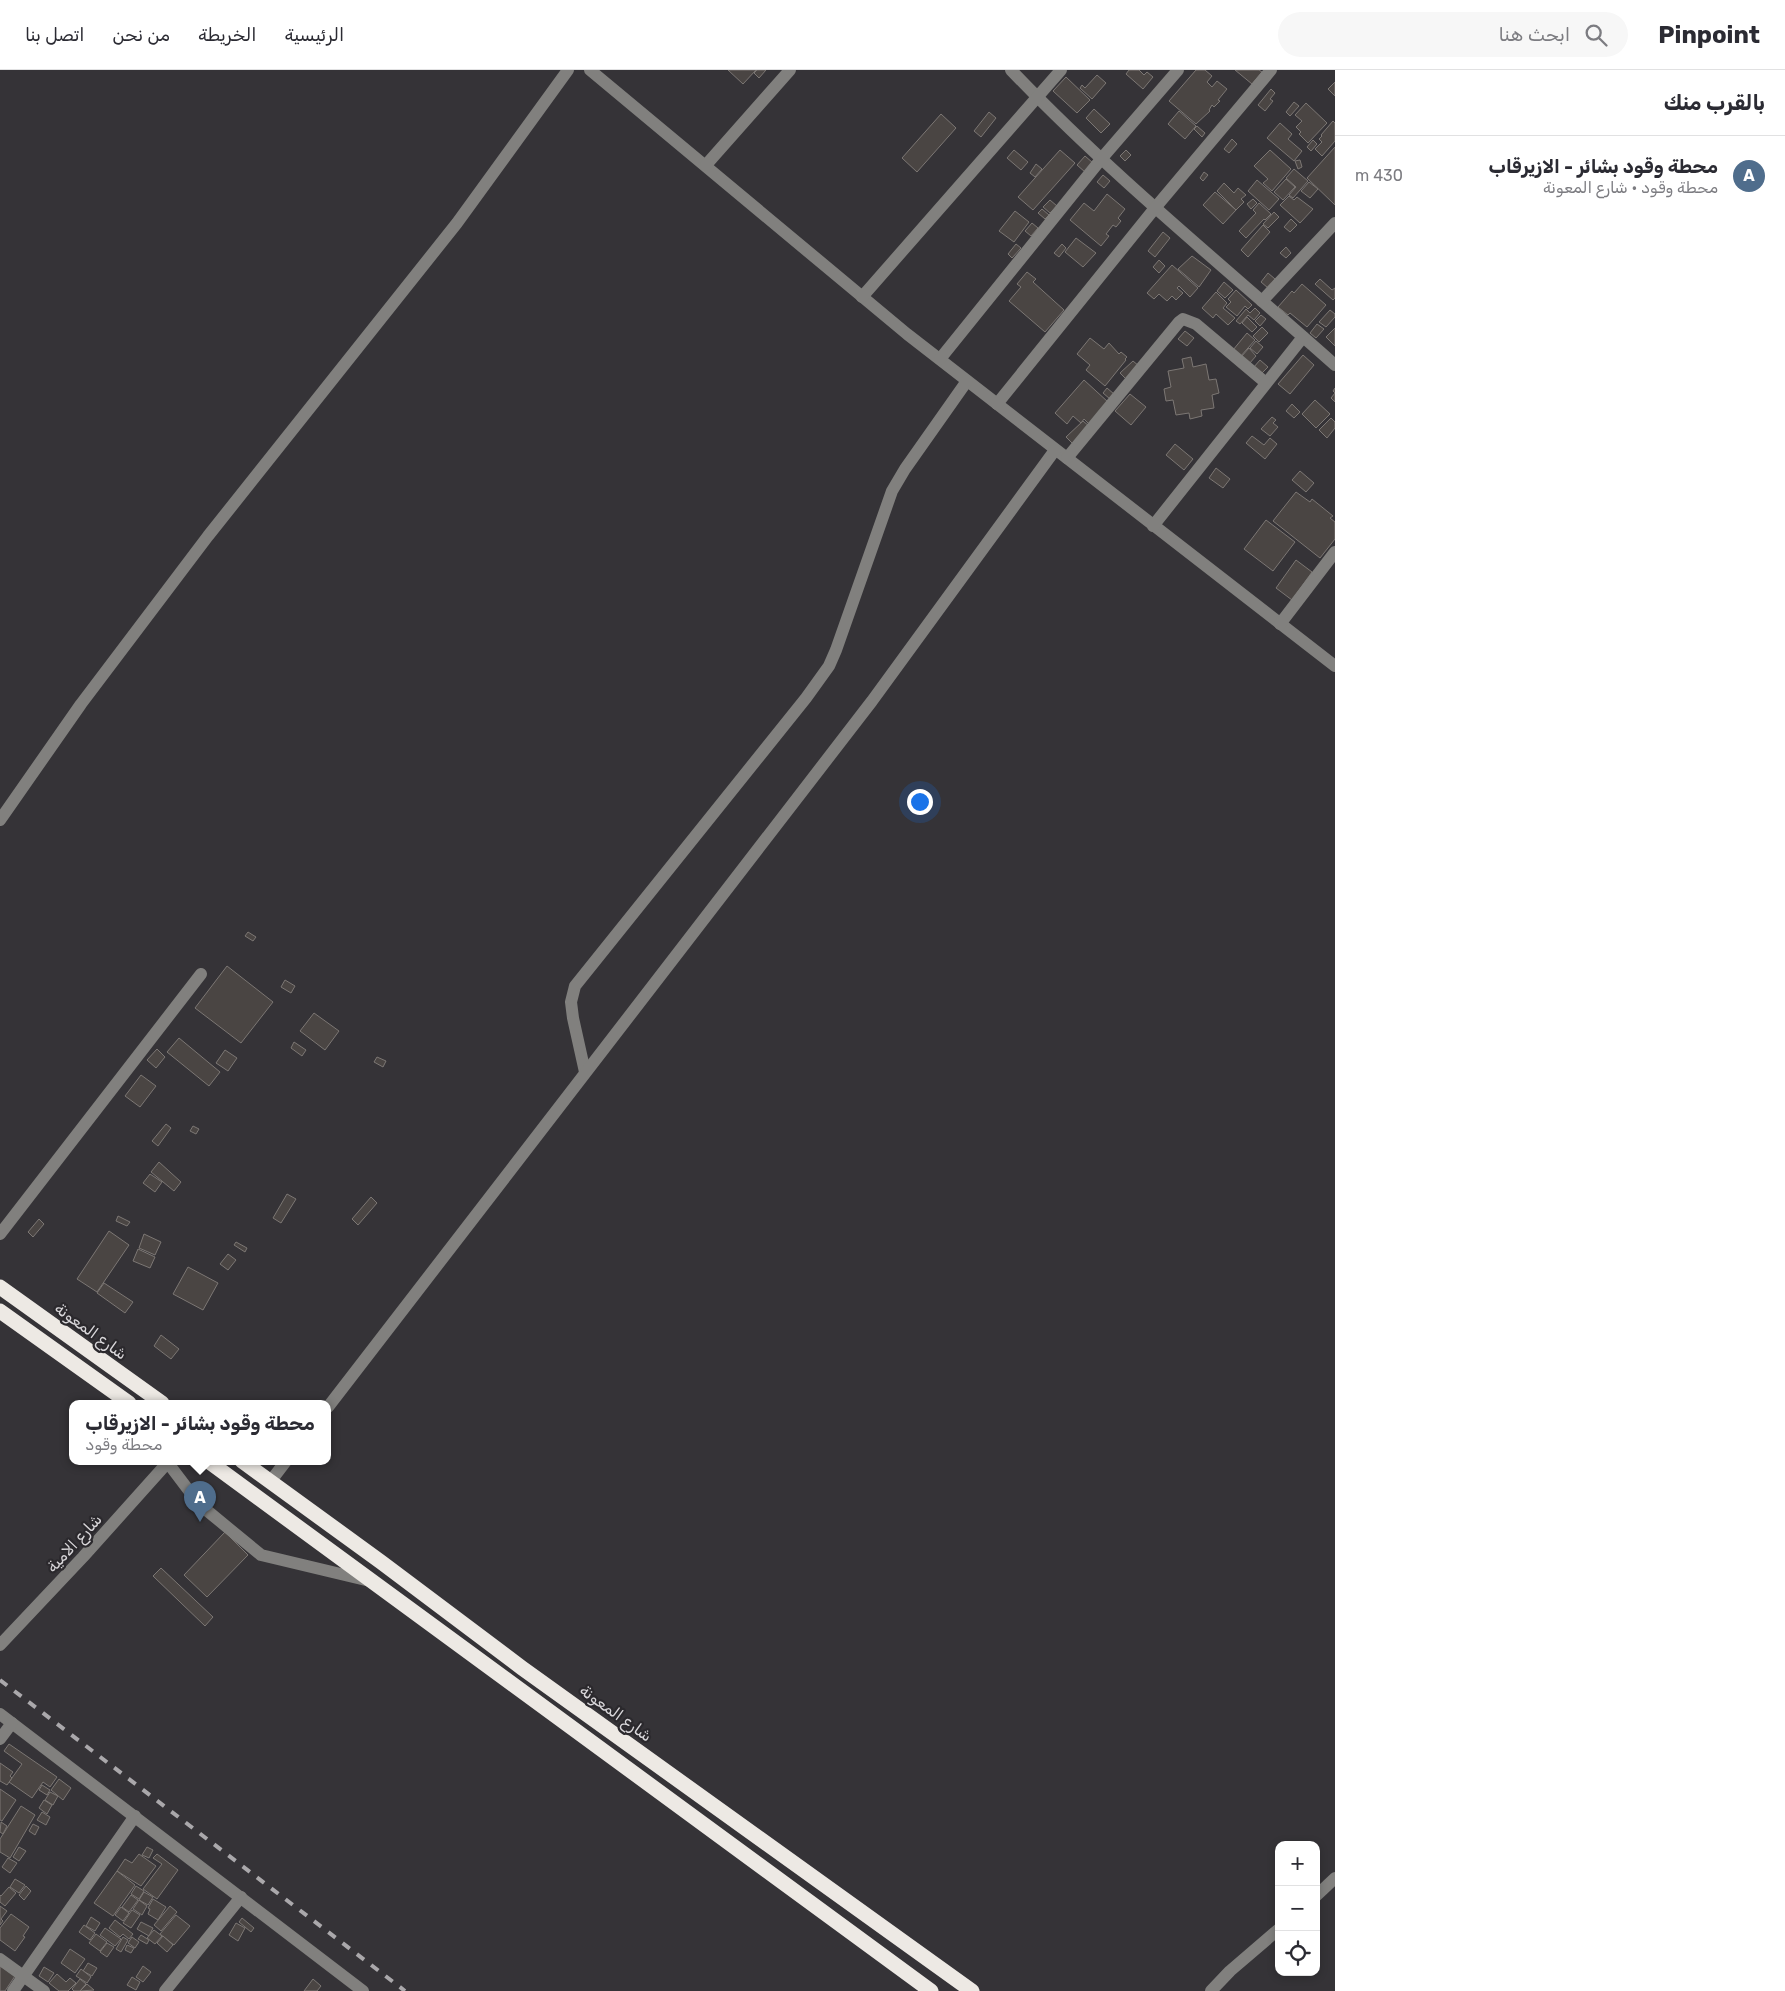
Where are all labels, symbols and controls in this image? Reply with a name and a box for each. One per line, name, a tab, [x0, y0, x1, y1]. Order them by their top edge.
search box	[1278, 12, 1628, 57]
icon: search	[1582, 21, 1610, 49]
text: Pinpoint	[1658, 21, 1760, 49]
text: ابحث هنا	[1499, 23, 1570, 46]
text: اتصل بنا	[25, 24, 84, 46]
text: من نحن	[112, 24, 170, 46]
text: الخريطة	[198, 24, 256, 46]
text: الرئيسية	[284, 24, 344, 46]
text: بالقرب منك	[1664, 90, 1765, 115]
text: محطة وقود بشائر - الازيرقاب	[1488, 155, 1718, 178]
text: 430 m	[1355, 166, 1403, 185]
text: A	[1743, 166, 1755, 185]
text: محطة وقود · شارع المعونة	[1543, 178, 1718, 197]
your location	[907, 789, 933, 815]
street label: شارع المعونة	[50, 1298, 131, 1365]
popup	[69, 1400, 331, 1465]
text: محطة وقود بشائر - الازيرقاب	[85, 1412, 315, 1435]
text: محطة وقود	[85, 1435, 162, 1454]
pin: A	[184, 1481, 216, 1522]
street label: شارع الامية	[42, 1510, 107, 1578]
street label: شارع المعونة	[575, 1680, 656, 1747]
map controls	[1275, 1841, 1320, 1976]
button: +	[1275, 1841, 1320, 1886]
button: −	[1275, 1886, 1320, 1931]
button: locate	[1275, 1931, 1320, 1976]

